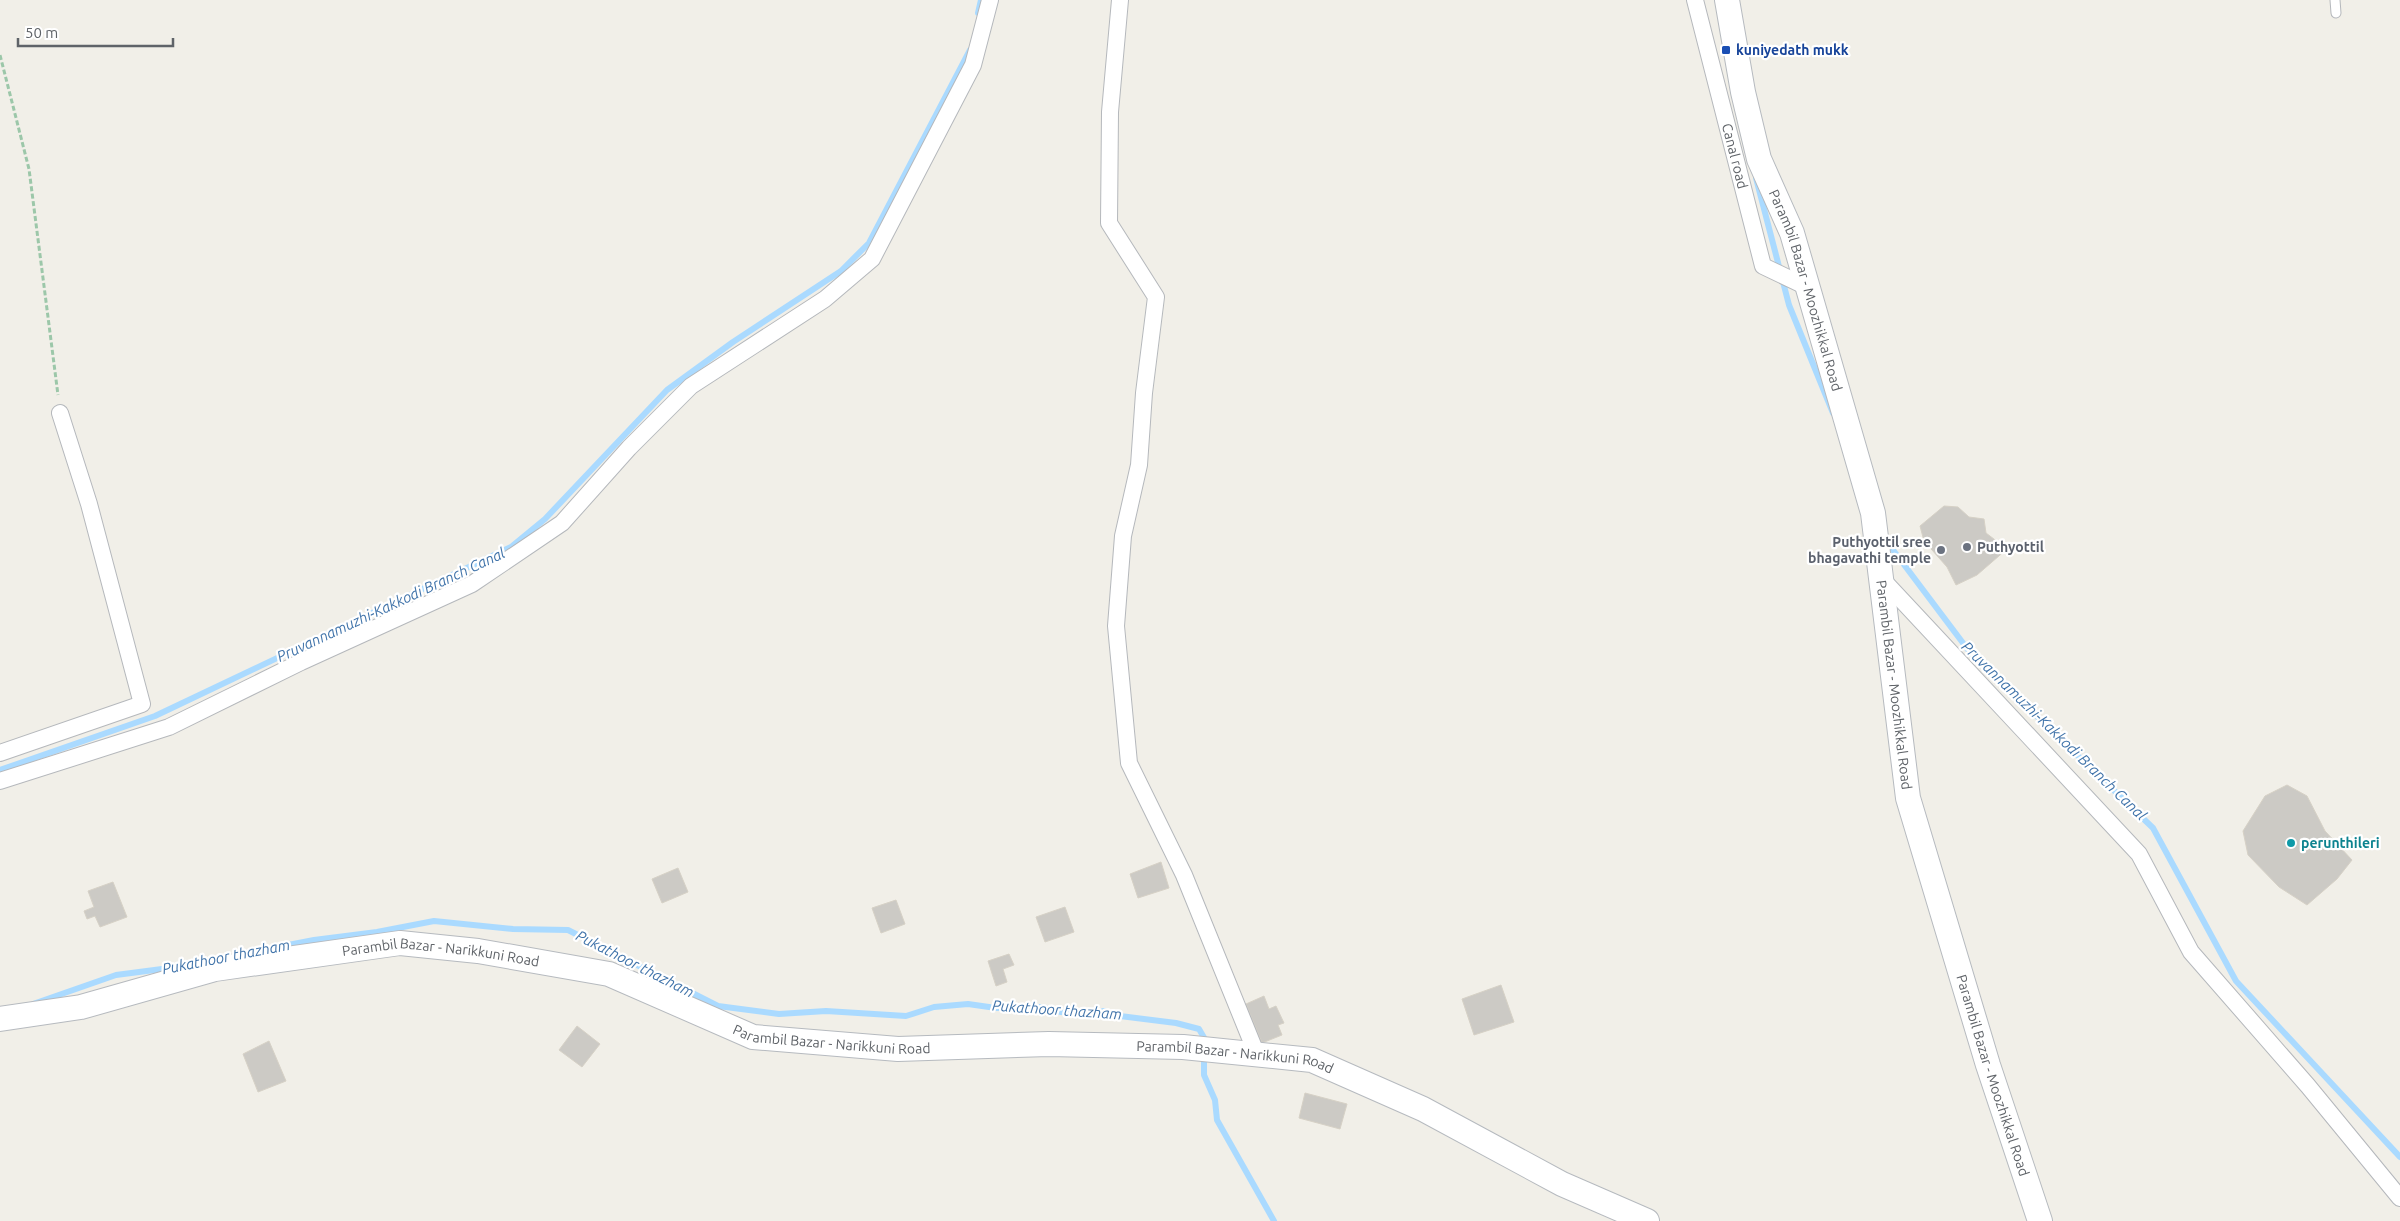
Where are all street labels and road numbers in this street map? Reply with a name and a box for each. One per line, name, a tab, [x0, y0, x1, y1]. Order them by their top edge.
street label: Canal road	[1719, 122, 1751, 190]
street label: Parambil Bazar - Moozhikkal Road	[1766, 187, 1845, 393]
street label: Parambil Bazar - Moozhikkal Road	[1873, 579, 1915, 791]
street label: Parambil Bazar - Narikkuni Road	[341, 935, 541, 970]
street label: Parambil Bazar - Moozhikkal Road	[1953, 973, 2033, 1178]
street label: Parambil Bazar - Narikkuni Road	[730, 1021, 931, 1057]
street label: Parambil Bazar - Narikkuni Road	[1136, 1038, 1336, 1076]

